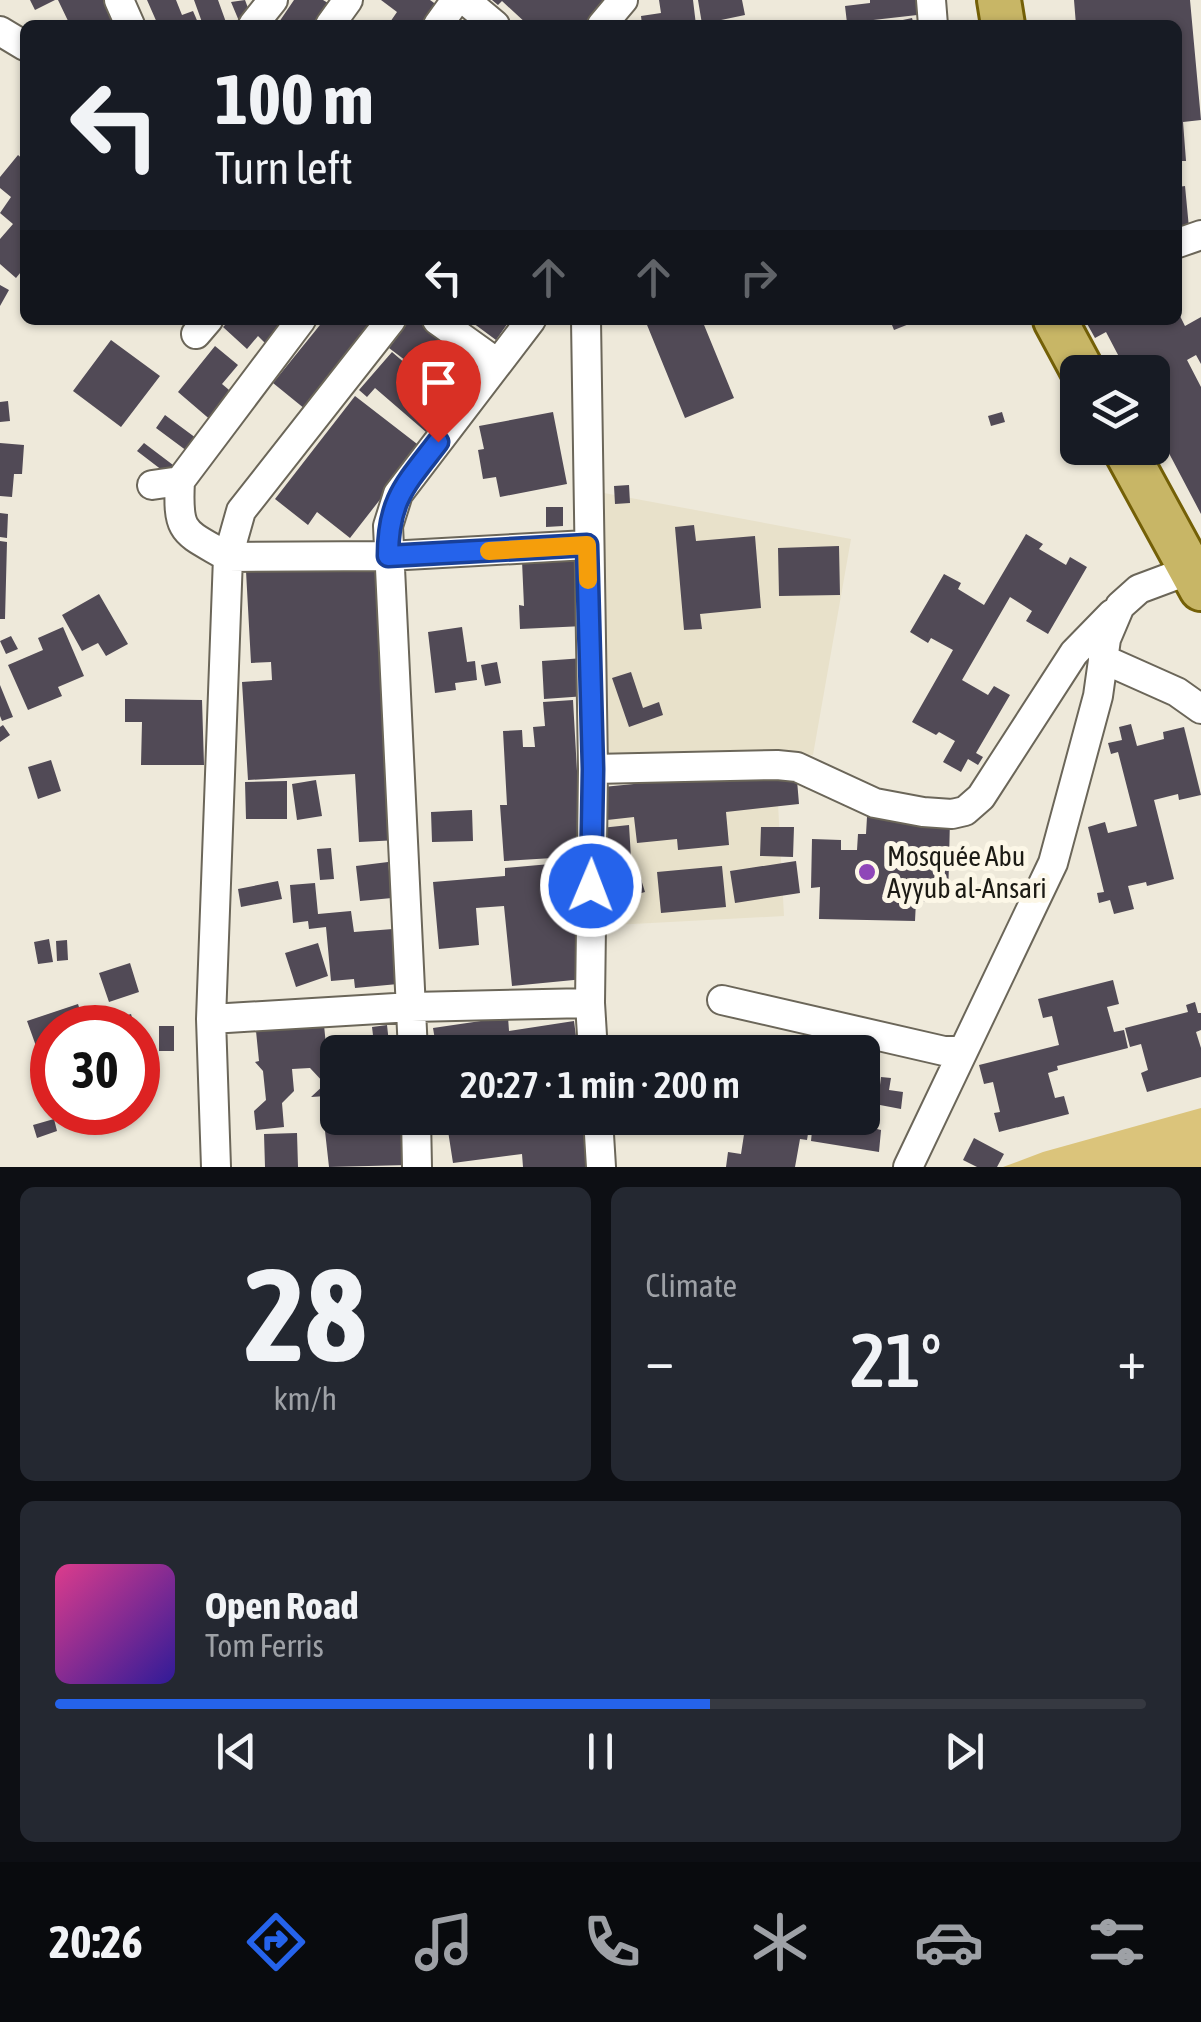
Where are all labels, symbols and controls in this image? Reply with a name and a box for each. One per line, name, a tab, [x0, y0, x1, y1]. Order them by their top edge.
text: 100 m	[215, 59, 374, 139]
icon: left	[50, 60, 180, 190]
text: Turn left	[215, 142, 353, 194]
icon: left	[416, 250, 471, 305]
icon: ahead	[521, 250, 576, 305]
icon: ahead	[626, 250, 681, 305]
icon: right	[731, 250, 786, 305]
pin	[396, 340, 481, 443]
icon: arrive	[411, 355, 466, 410]
map controls	[1060, 355, 1170, 465]
button: layers	[1060, 355, 1170, 465]
position arrow	[539, 834, 643, 938]
place label: Mosquée Abu Ayyub al-Ansari	[887, 840, 1047, 904]
marker: Mosquée Abu Ayyub al-Ansari	[856, 861, 878, 883]
speed limit sign: 30	[30, 1005, 160, 1135]
text: 20:27 · 1 min · 200 m	[460, 1063, 740, 1106]
text: 28	[244, 1240, 366, 1389]
text: Climate	[646, 1267, 737, 1304]
text: 21°	[850, 1317, 941, 1403]
text: −	[646, 1328, 674, 1391]
text: +	[1117, 1328, 1146, 1391]
text: km/h	[274, 1380, 337, 1417]
text: Open Road	[205, 1584, 359, 1627]
text: Tom Ferris	[205, 1627, 324, 1664]
icon: previous	[209, 1724, 264, 1779]
icon: pause	[573, 1724, 628, 1779]
icon: next	[937, 1724, 992, 1779]
icon: directions	[241, 1907, 311, 1977]
icon: music	[409, 1907, 479, 1977]
icon: phone	[577, 1907, 647, 1977]
icon: climate	[745, 1907, 815, 1977]
icon: car	[914, 1907, 984, 1977]
icon: filters	[1082, 1907, 1152, 1977]
text: 20:26	[49, 1916, 143, 1968]

